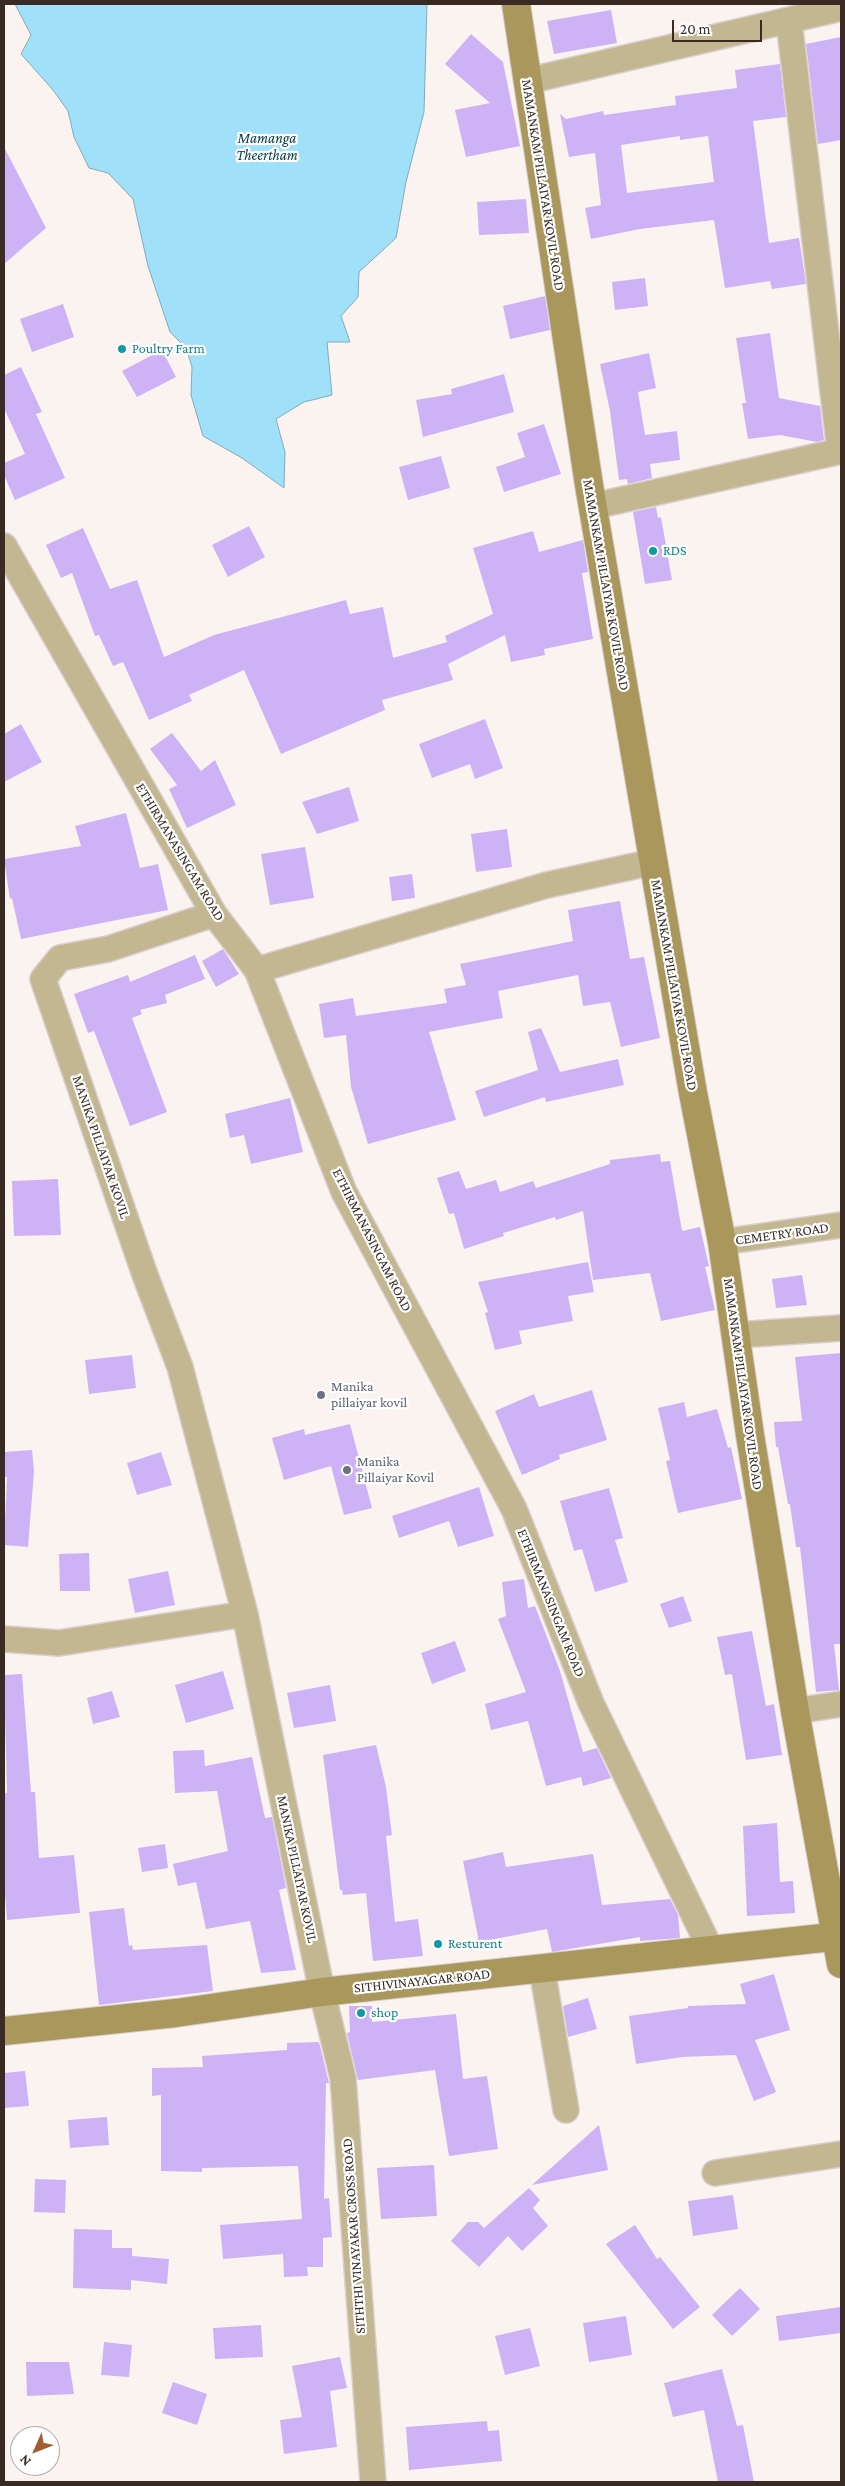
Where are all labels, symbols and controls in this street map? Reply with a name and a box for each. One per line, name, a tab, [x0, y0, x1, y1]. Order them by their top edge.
scale bar	[675, 10, 765, 42]
text: 20 m	[680, 21, 711, 37]
street label: MAMANKAM PILLAIYAR KOVIL ROAD	[518, 78, 568, 292]
water label: Mamanga Theertham	[236, 129, 298, 164]
place label: Poultry Farm	[132, 341, 205, 357]
marker: Poultry Farm	[116, 343, 128, 355]
street label: MAMANKAM PILLAIYAR KOVIL ROAD	[579, 478, 633, 692]
place label: RDS	[663, 543, 687, 559]
marker: RDS	[647, 545, 659, 557]
street label: ETHIRMANASINGAM ROAD	[132, 780, 228, 924]
street label: MAMANKAM PILLAIYAR KOVIL ROAD	[647, 878, 701, 1092]
street label: MANIKA PILLAIYAR KOVIL	[69, 1073, 133, 1221]
street label: ETHIRMANASINGAM ROAD	[329, 1166, 415, 1314]
street label: CEMETRY ROAD	[734, 1219, 830, 1249]
street label: MAMANKAM PILLAIYAR KOVIL ROAD	[720, 1277, 766, 1491]
place label: Manika pillaiyar kovil	[331, 1379, 407, 1411]
marker: Manika pillaiyar kovil	[315, 1389, 327, 1401]
place label: Manika Pillaiyar Kovil	[357, 1454, 434, 1486]
marker: Manika Pillaiyar Kovil	[341, 1464, 353, 1476]
street label: ETHIRMANASINGAM ROAD	[514, 1526, 588, 1680]
street label: MANIKA PILLAIYAR KOVIL	[273, 1794, 321, 1944]
place label: Resturent	[448, 1936, 502, 1952]
marker: Resturent	[432, 1938, 444, 1950]
street label: SITHIVINAYAGAR ROAD	[353, 1966, 491, 1996]
place label: shop	[371, 2005, 398, 2021]
marker: shop	[355, 2007, 367, 2019]
street label: SITHTHI VINAYAKAR CROSS ROAD	[339, 2138, 369, 2334]
north arrow	[10, 2426, 60, 2476]
text: N	[16, 2452, 34, 2470]

